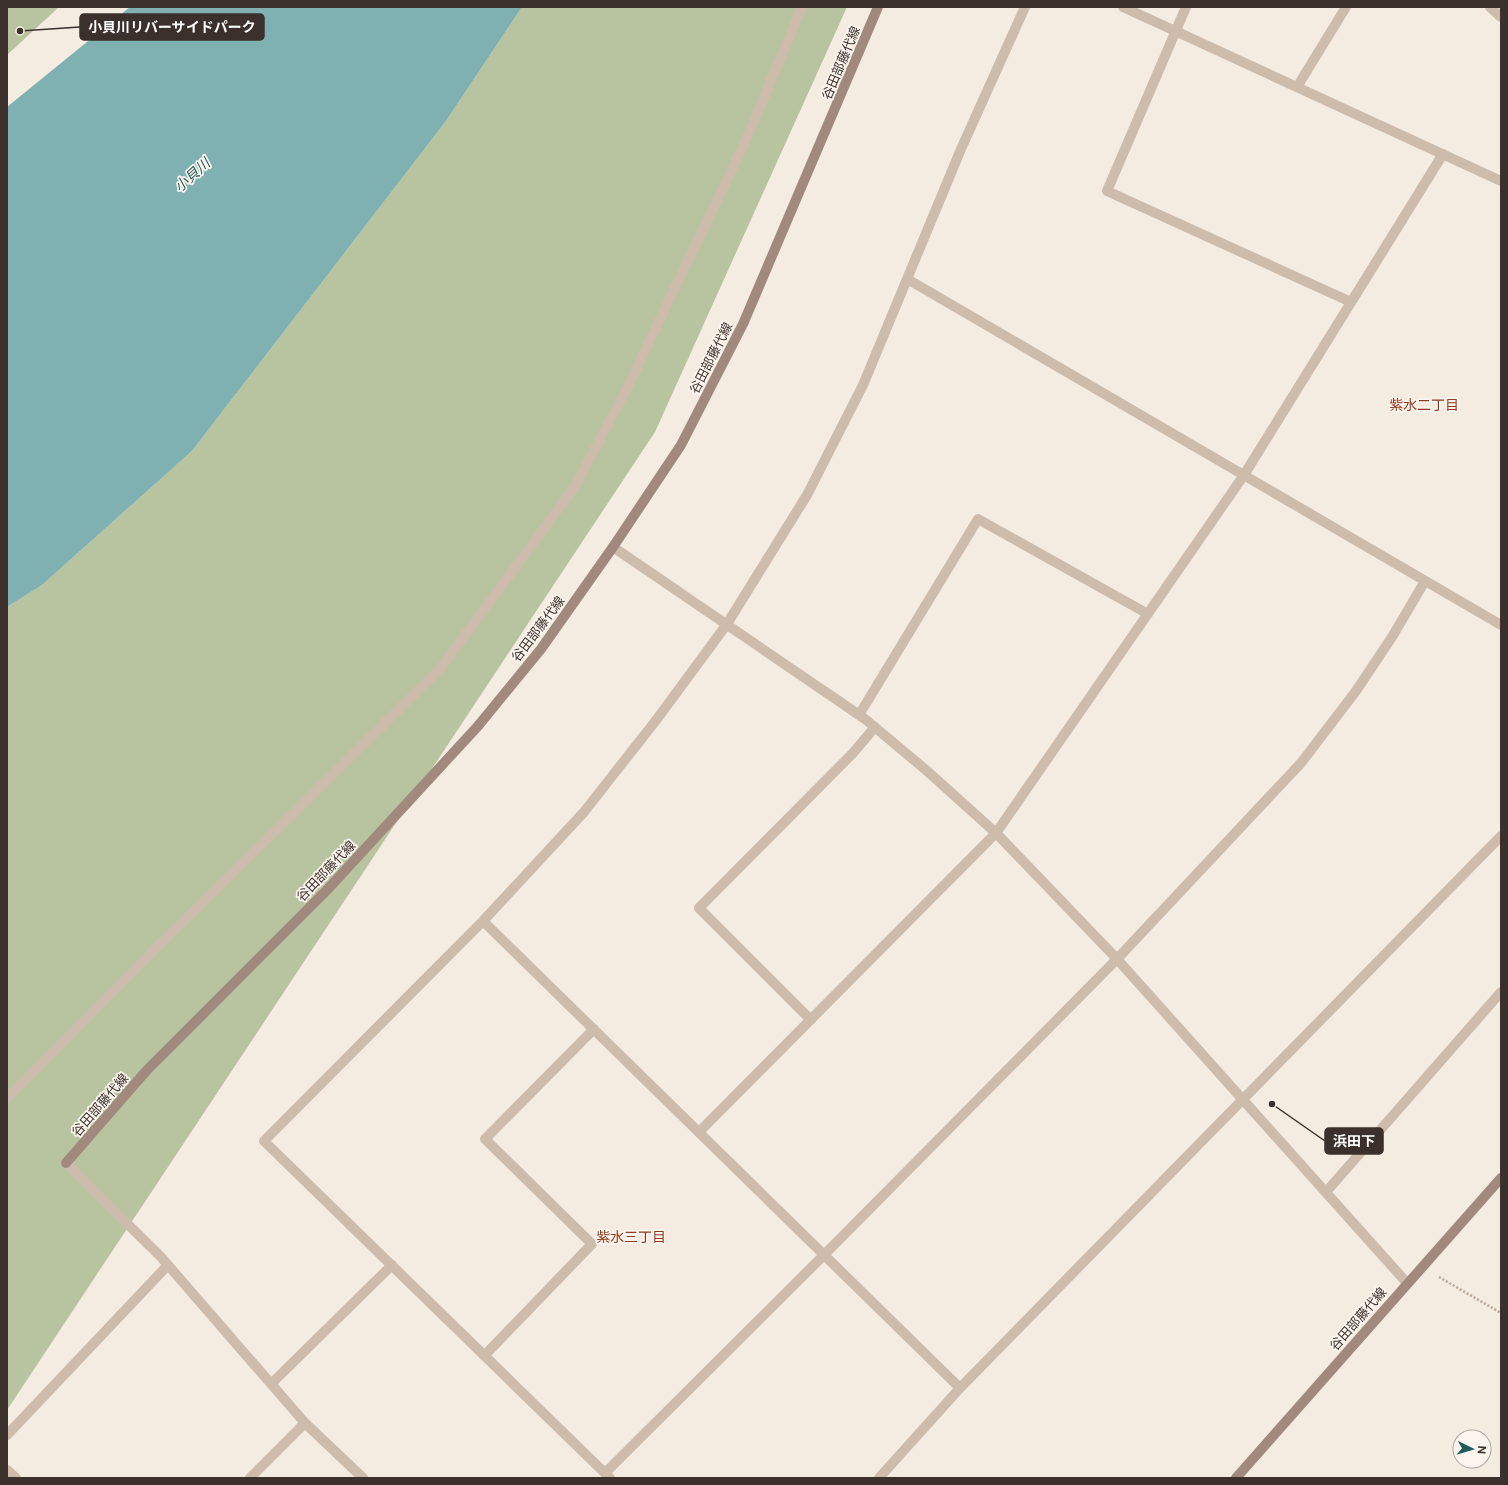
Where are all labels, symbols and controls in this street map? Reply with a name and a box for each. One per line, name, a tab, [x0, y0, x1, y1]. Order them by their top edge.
callout: 小貝川リバーサイドパーク	[80, 14, 264, 40]
text: 小貝川リバーサイドパーク	[88, 19, 256, 35]
street label: 谷田部藤代線	[819, 24, 863, 102]
water label: 小貝川	[171, 154, 214, 195]
street label: 谷田部藤代線	[687, 320, 735, 396]
district label: 紫水二丁目	[1389, 397, 1459, 413]
street label: 谷田部藤代線	[509, 593, 567, 665]
street label: 谷田部藤代線	[294, 838, 358, 904]
street label: 谷田部藤代線	[69, 1071, 131, 1139]
callout: 浜田下	[1325, 1128, 1383, 1154]
text: 浜田下	[1333, 1133, 1375, 1149]
district label: 紫水三丁目	[596, 1229, 666, 1245]
street label: 谷田部藤代線	[1327, 1285, 1389, 1353]
north arrow	[1452, 1429, 1492, 1469]
text: N	[1476, 1445, 1488, 1455]

